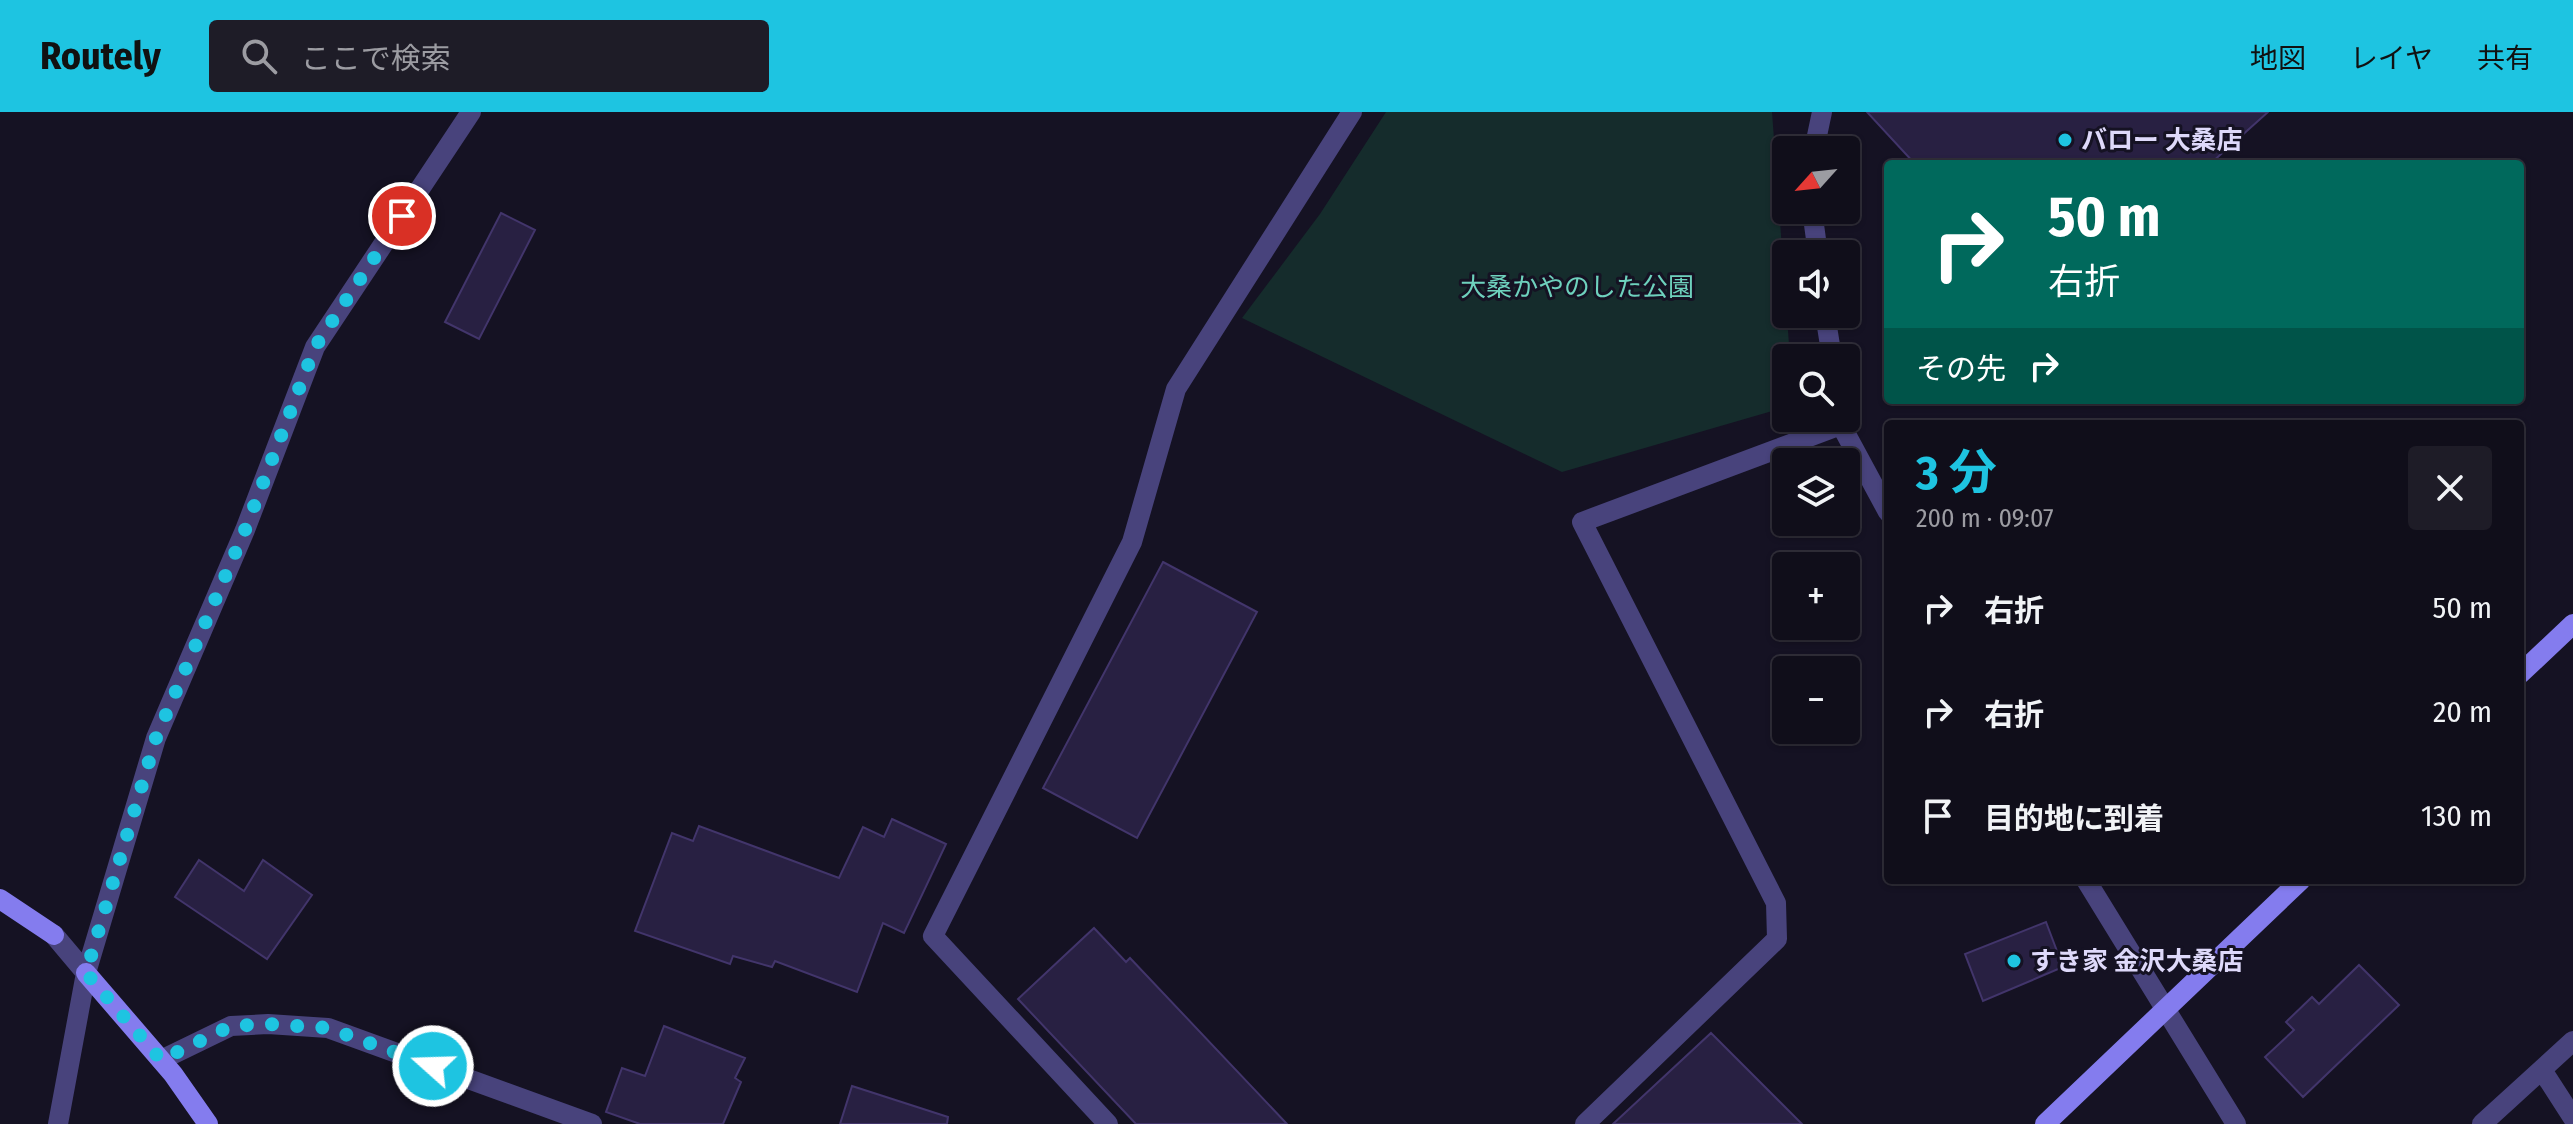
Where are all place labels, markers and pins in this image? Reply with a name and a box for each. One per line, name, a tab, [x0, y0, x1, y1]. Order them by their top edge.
place label: バロー 大桑店	[2081, 125, 2242, 156]
marker: バロー 大桑店	[2056, 131, 2074, 149]
pin	[368, 182, 436, 250]
place label: すき家 金沢大桑店	[2030, 946, 2243, 977]
marker: すき家 金沢大桑店	[2005, 952, 2023, 970]

